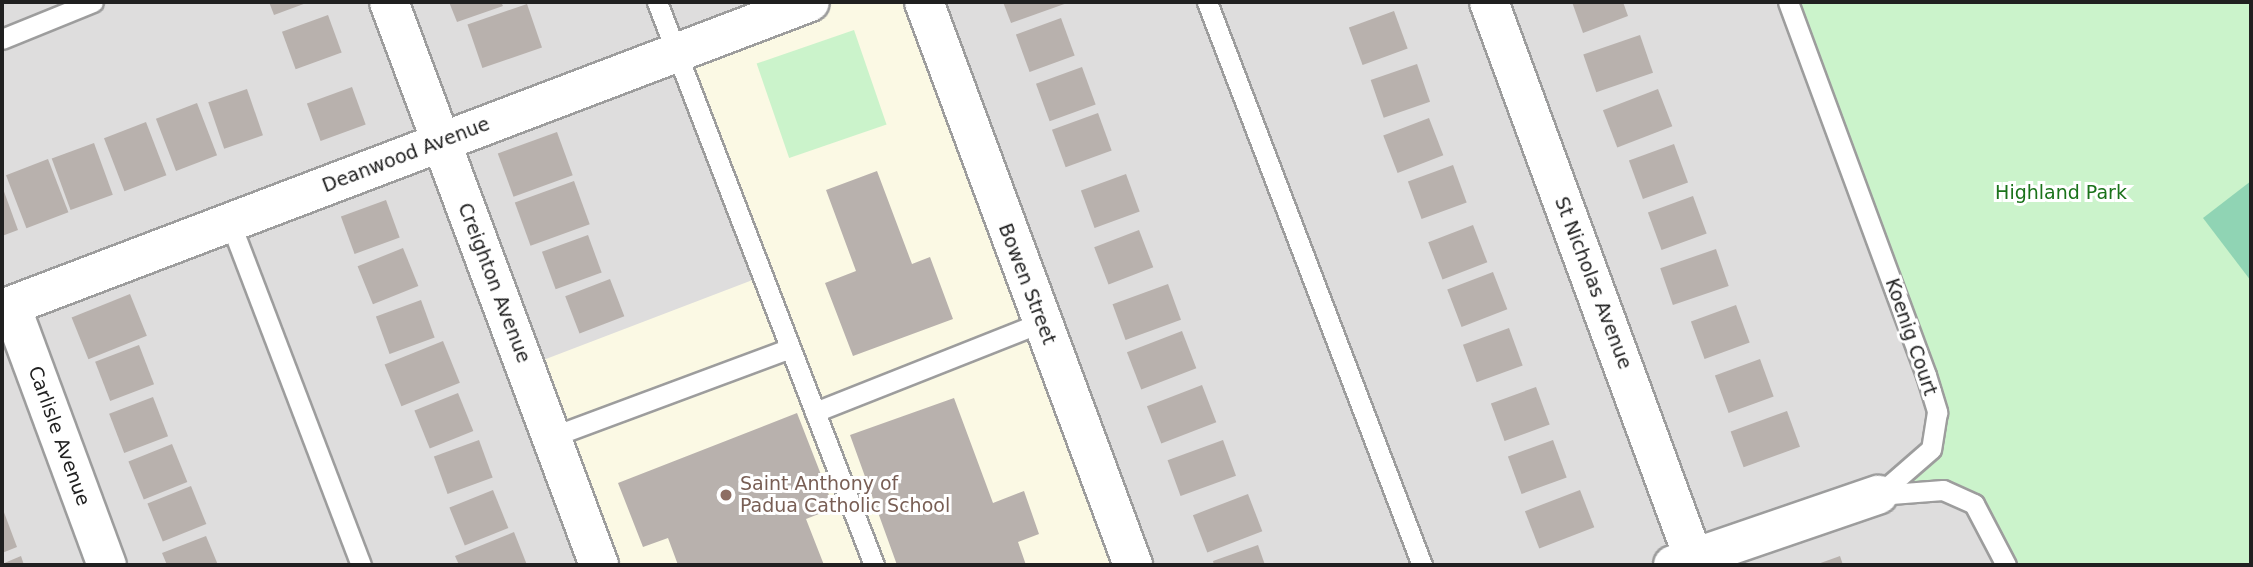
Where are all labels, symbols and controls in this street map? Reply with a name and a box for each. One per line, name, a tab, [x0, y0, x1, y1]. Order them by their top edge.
street label: Deanwood Avenue	[319, 113, 493, 197]
park label: Highland Park	[1995, 182, 2127, 204]
street label: St Nicholas Avenue	[1550, 194, 1636, 372]
street label: Creighton Avenue	[453, 200, 535, 366]
street label: Bowen Street	[993, 220, 1061, 348]
street label: Koenig Court	[1880, 275, 1942, 399]
street label: Carlisle Avenue	[23, 363, 95, 509]
place label: Saint Anthony of Padua Catholic School	[740, 473, 950, 517]
marker: Saint Anthony of Padua Catholic School	[718, 487, 734, 503]

